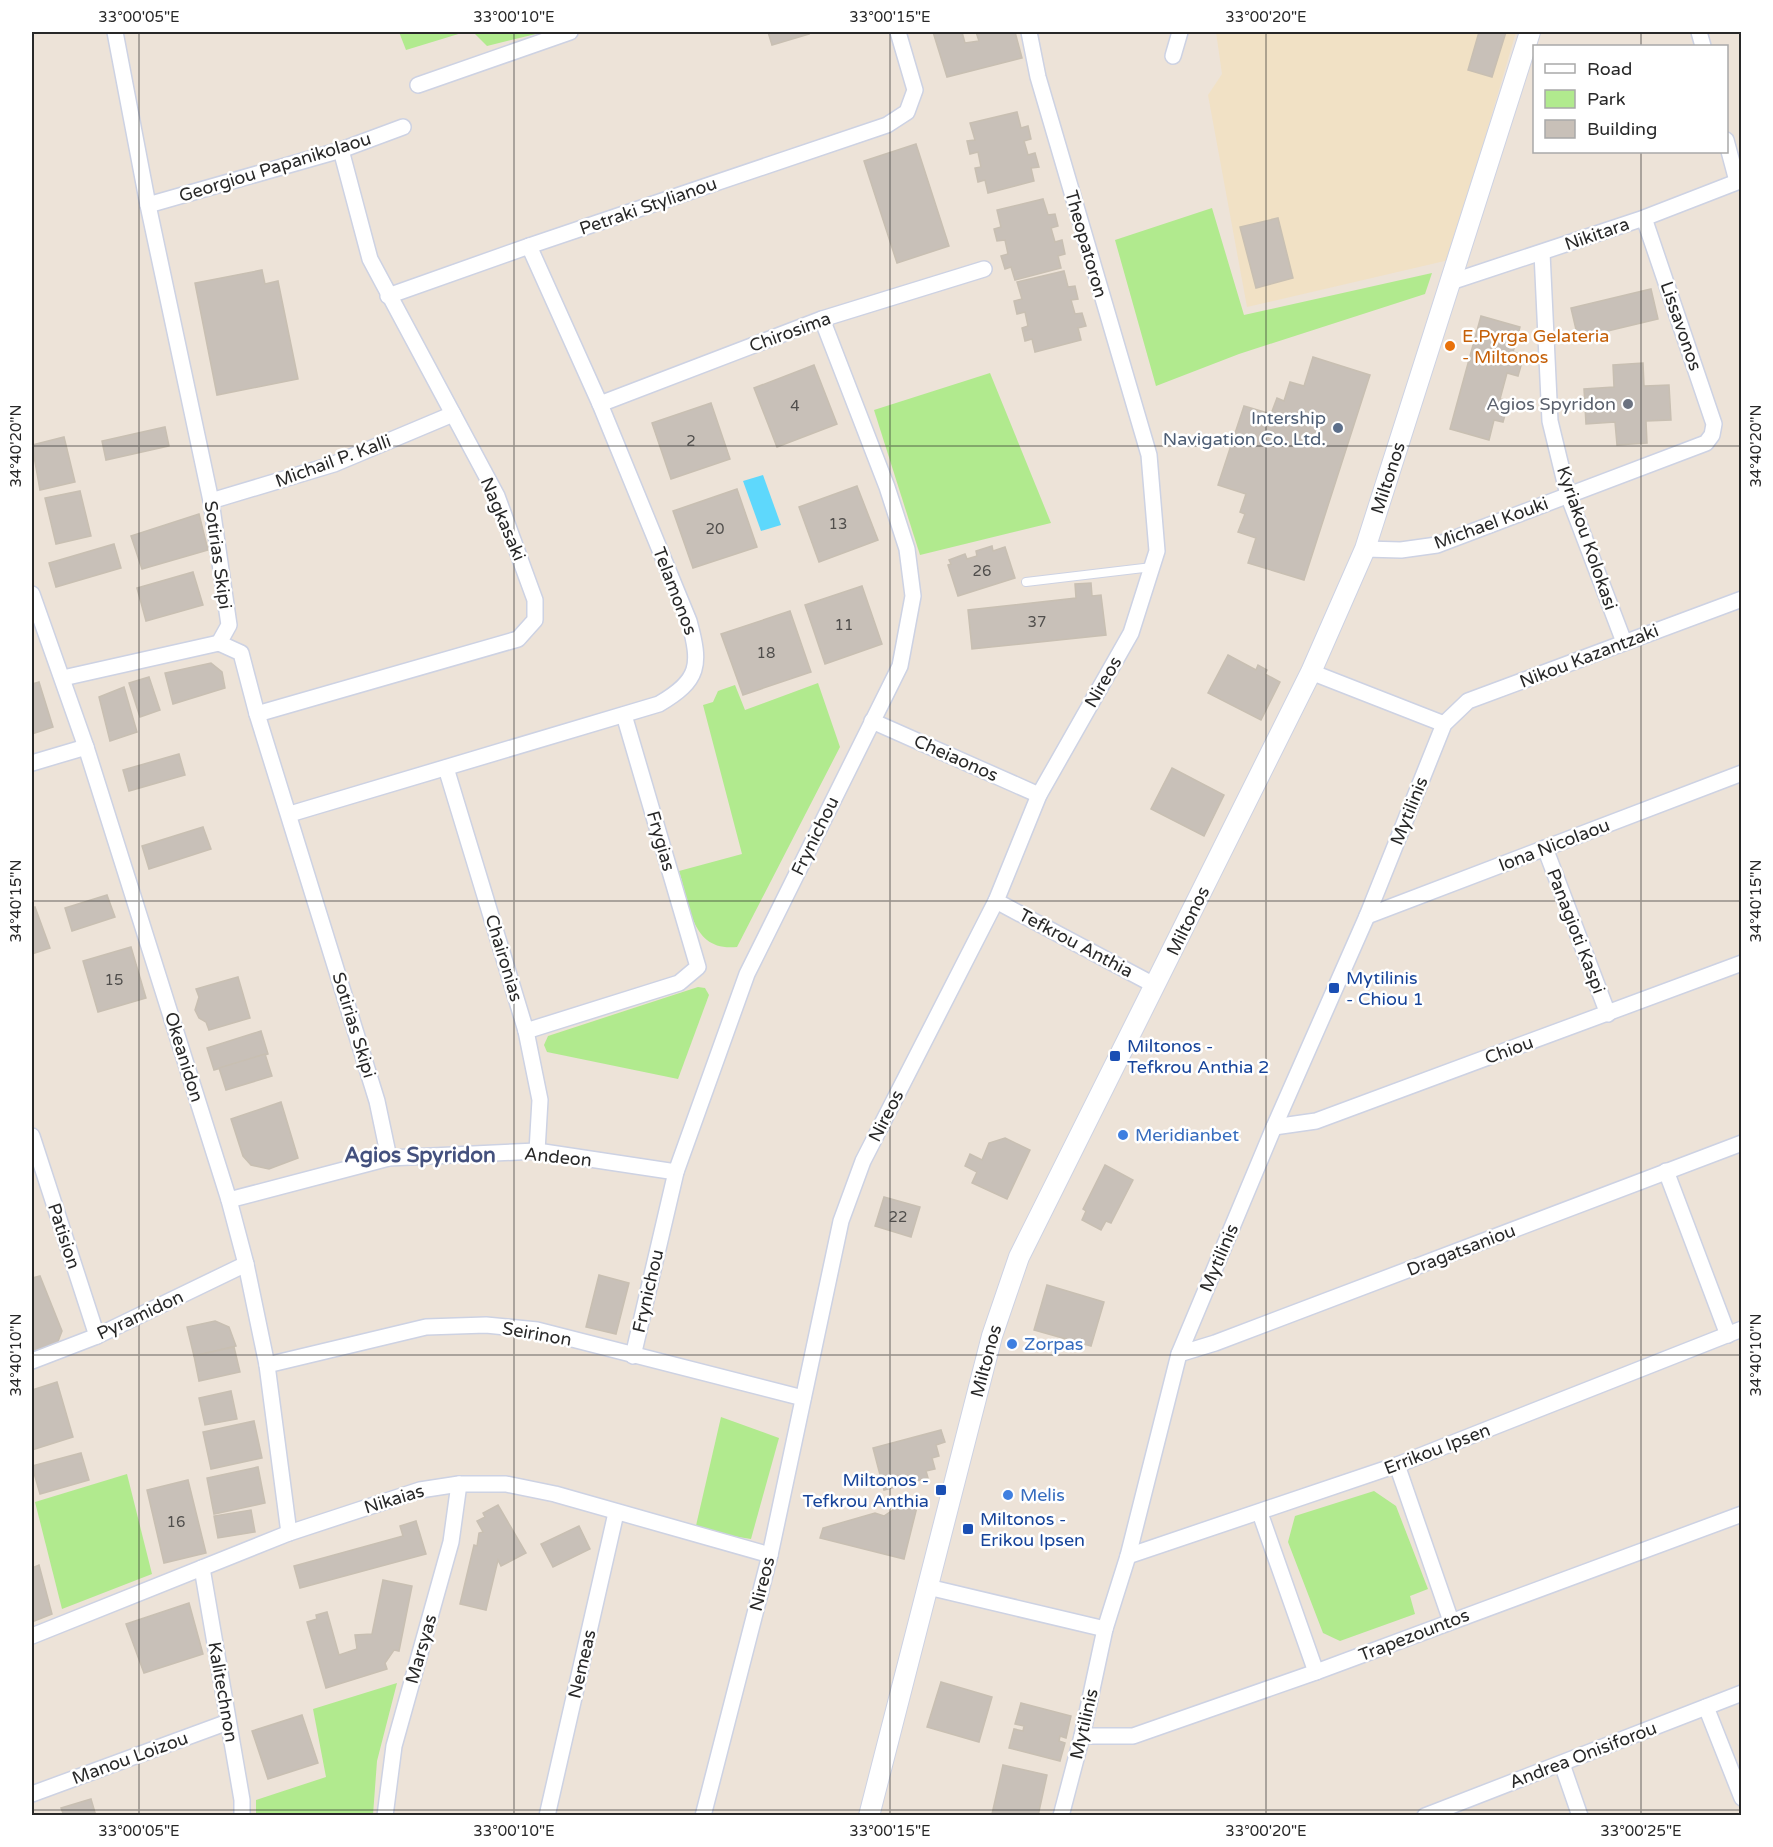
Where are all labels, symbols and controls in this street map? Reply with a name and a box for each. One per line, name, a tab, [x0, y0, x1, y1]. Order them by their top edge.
text: 33°00'05"E	[98, 8, 180, 26]
text: 33°00'10"E	[473, 8, 555, 26]
text: 33°00'15"E	[849, 8, 931, 26]
text: 33°00'20"E	[1225, 8, 1307, 26]
legend	[1533, 45, 1728, 153]
text: Road	[1587, 58, 1632, 80]
text: Park	[1587, 88, 1626, 110]
text: Building	[1587, 118, 1657, 140]
street label: Georgiou Papanikolaou	[176, 127, 374, 207]
street label: Petraki Stylianou	[576, 172, 720, 240]
street label: Theopatoron	[1060, 188, 1112, 300]
street label: Nikitara	[1562, 213, 1632, 255]
street label: Lissavonos	[1655, 278, 1707, 374]
street label: Chirosima	[746, 307, 834, 357]
place label: E.Pyrga Gelateria - Miltonos	[1462, 325, 1609, 368]
marker: E.Pyrga Gelateria - Miltonos	[1443, 339, 1457, 353]
place label: Agios Spyridon	[1486, 393, 1616, 415]
house number: 4	[790, 397, 800, 415]
marker: Agios Spyridon	[1621, 397, 1635, 411]
text: 34°40'20"N	[7, 404, 25, 488]
text: 34°40'20"N	[1747, 404, 1765, 488]
place label: Intership Navigation Co. Ltd.	[1163, 407, 1326, 450]
marker: Intership Navigation Co. Ltd.	[1331, 421, 1345, 435]
street label: Michail P. Kalli	[272, 430, 394, 492]
house number: 2	[686, 432, 696, 450]
street label: Miltonos	[1366, 439, 1410, 517]
street label: Kyriakou Kolokasi	[1552, 463, 1622, 613]
street label: Nagkasaki	[476, 474, 530, 564]
street label: Michael Kouki	[1431, 492, 1551, 554]
street label: Sotirias Skipi	[200, 499, 236, 611]
house number: 13	[829, 515, 847, 533]
house number: 20	[706, 520, 724, 538]
street label: Telamonos	[648, 544, 702, 638]
house number: 26	[973, 562, 991, 580]
house number: 37	[1028, 613, 1046, 631]
house number: 11	[835, 616, 853, 634]
street label: Nikou Kazantzaki	[1516, 619, 1662, 693]
house number: 18	[757, 644, 775, 662]
street label: Nireos	[1080, 653, 1126, 711]
street label: Cheiaonos	[911, 730, 1001, 786]
street label: Mytilinis	[1385, 774, 1433, 848]
street label: Frynichou	[786, 793, 844, 879]
street label: Frygias	[642, 808, 680, 874]
street label: Iona Nicolaou	[1495, 814, 1613, 876]
text: 34°40'15"N	[7, 859, 25, 943]
text: 34°40'15"N	[1747, 859, 1765, 943]
street label: Panagioti Kaspi	[1542, 865, 1610, 997]
street label: Miltonos	[1162, 883, 1214, 959]
street label: Tefkrou Anthia	[1015, 904, 1137, 982]
street label: Chaironias	[480, 912, 528, 1004]
place label: Mytilinis - Chiou 1	[1346, 967, 1424, 1010]
street label: Sotirias Skipi	[328, 970, 380, 1080]
house number: 15	[105, 971, 123, 989]
marker: Mytilinis - Chiou 1	[1327, 981, 1341, 995]
street label: Okeanidon	[160, 1009, 208, 1105]
street label: Chiou	[1482, 1031, 1536, 1069]
place label: Miltonos - Tefkrou Anthia 2	[1127, 1035, 1269, 1078]
marker: Miltonos - Tefkrou Anthia 2	[1108, 1049, 1122, 1063]
street label: Nireos	[864, 1086, 908, 1146]
place label: Meridianbet	[1135, 1124, 1239, 1146]
marker: Meridianbet	[1116, 1128, 1130, 1142]
district label: Agios Spyridon	[344, 1143, 496, 1168]
street label: Andeon	[523, 1143, 593, 1171]
street label: Patision	[43, 1200, 85, 1272]
house number: 22	[889, 1208, 907, 1226]
street label: Dragatsaniou	[1404, 1219, 1518, 1281]
street label: Mytilinis	[1195, 1221, 1243, 1295]
street label: Frynichou	[628, 1247, 668, 1335]
street label: Pyramidon	[93, 1285, 187, 1345]
text: 34°40'10"N	[7, 1313, 25, 1397]
text: 34°40'10"N	[1747, 1313, 1765, 1397]
street label: Seirinon	[501, 1317, 573, 1351]
street label: Miltonos	[966, 1322, 1006, 1400]
place label: Zorpas	[1024, 1333, 1083, 1355]
marker: Zorpas	[1005, 1337, 1019, 1351]
street label: Errikou Ipsen	[1381, 1419, 1493, 1479]
place label: Miltonos - Tefkrou Anthia	[803, 1469, 929, 1512]
street label: Nikaias	[361, 1479, 427, 1519]
marker: Miltonos - Tefkrou Anthia	[934, 1483, 948, 1497]
place label: Melis	[1020, 1484, 1065, 1506]
marker: Melis	[1001, 1488, 1015, 1502]
place label: Miltonos - Erikou Ipsen	[980, 1508, 1085, 1551]
house number: 16	[167, 1513, 185, 1531]
marker: Miltonos - Erikou Ipsen	[961, 1522, 975, 1536]
street label: Nireos	[745, 1555, 779, 1613]
street label: Trapezountos	[1356, 1604, 1472, 1666]
street label: Marsyas	[401, 1612, 441, 1686]
street label: Nemeas	[563, 1627, 601, 1701]
street label: Kalitechnon	[203, 1640, 243, 1744]
street label: Mytilinis	[1065, 1687, 1103, 1761]
street label: Andrea Onisiforou	[1506, 1717, 1660, 1793]
street label: Manou Loizou	[69, 1727, 191, 1789]
text: 33°00'05"E	[98, 1822, 180, 1840]
text: 33°00'10"E	[473, 1822, 555, 1840]
text: 33°00'15"E	[849, 1822, 931, 1840]
text: 33°00'20"E	[1225, 1822, 1307, 1840]
text: 33°00'25"E	[1600, 1822, 1682, 1840]

